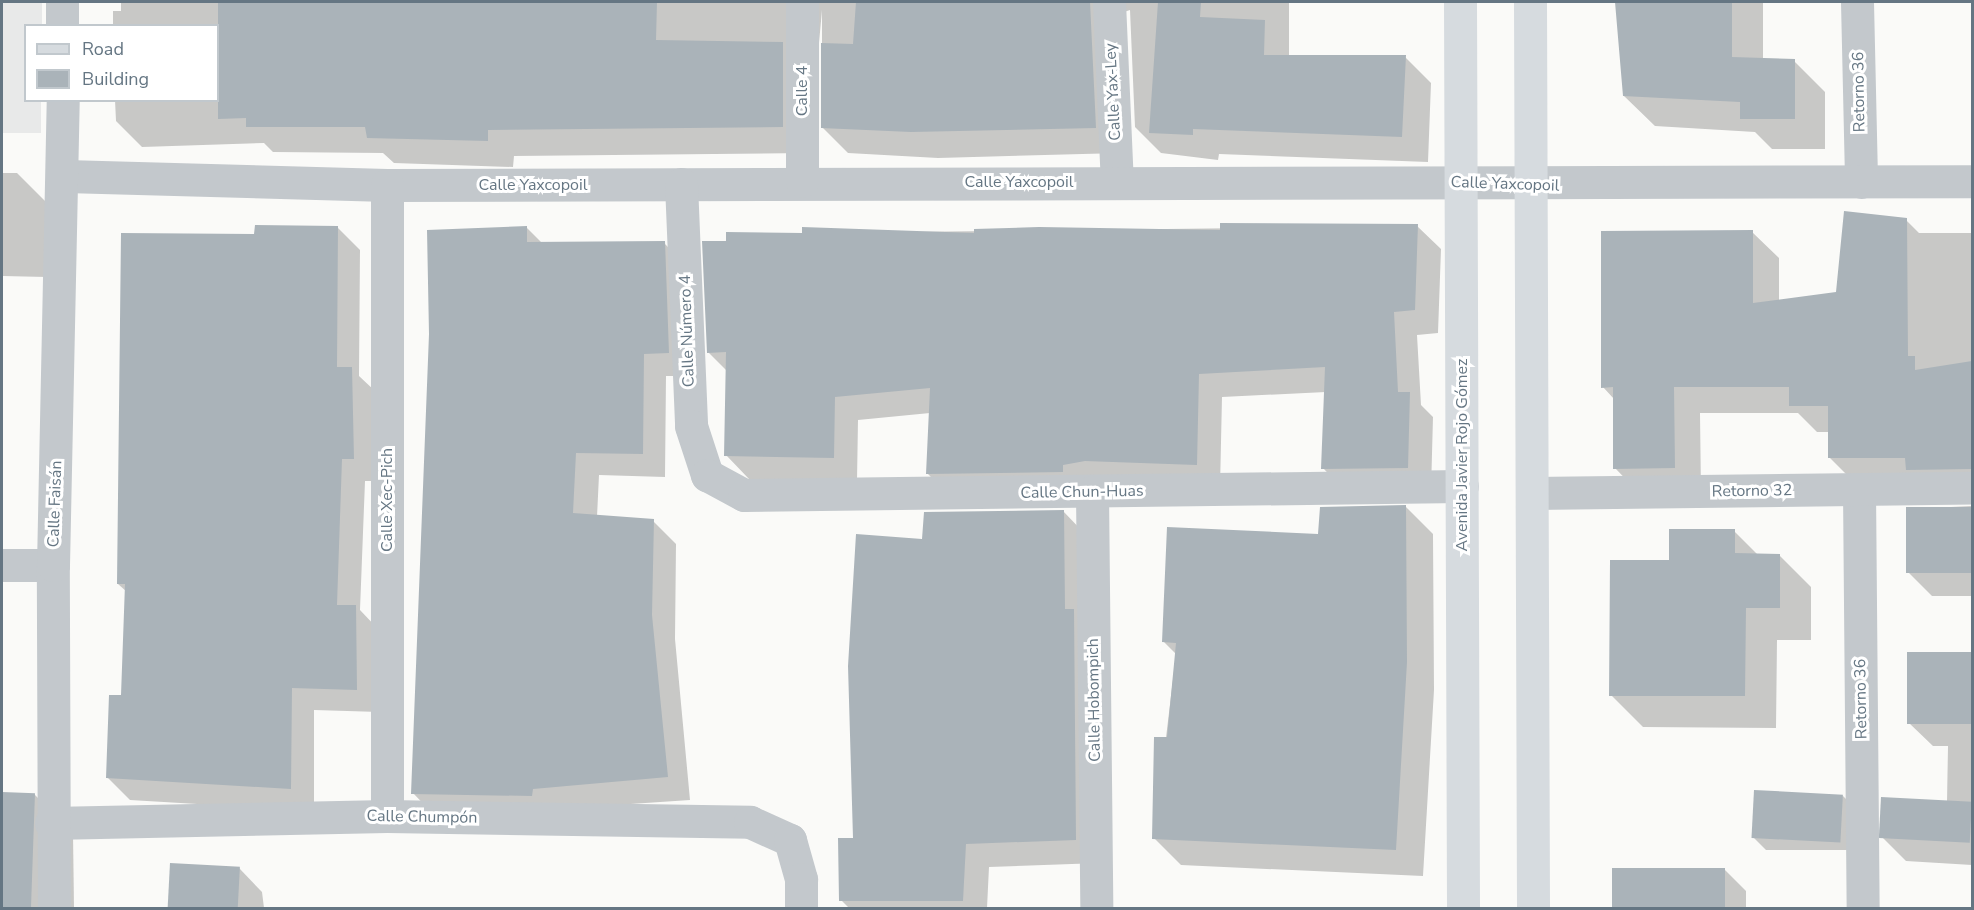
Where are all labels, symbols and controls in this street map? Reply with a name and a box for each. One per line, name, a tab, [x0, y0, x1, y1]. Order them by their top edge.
legend	[24, 24, 219, 102]
text: Road	[82, 37, 124, 61]
street label: Calle Yax-Ley	[1101, 43, 1125, 141]
street label: Retorno 36	[1849, 52, 1869, 132]
street label: Calle 4	[792, 66, 812, 116]
text: Building	[82, 67, 149, 91]
street label: Calle Yaxcopoil	[965, 172, 1073, 192]
street label: Calle Yaxcopoil	[1450, 173, 1560, 195]
street label: Calle Yaxcopoil	[479, 175, 587, 195]
street label: Calle Número 4	[675, 275, 699, 387]
street label: Avenida Javier Rojo Gómez	[1452, 359, 1472, 551]
street label: Calle Xec-Pich	[377, 448, 397, 552]
street label: Calle Faisán	[44, 460, 66, 548]
street label: Calle Chun-Huas	[1020, 481, 1144, 503]
street label: Retorno 32	[1712, 481, 1792, 501]
street label: Calle Hobompich	[1083, 638, 1105, 762]
street label: Retorno 36	[1851, 659, 1871, 739]
street label: Calle Chumpón	[366, 806, 478, 828]

